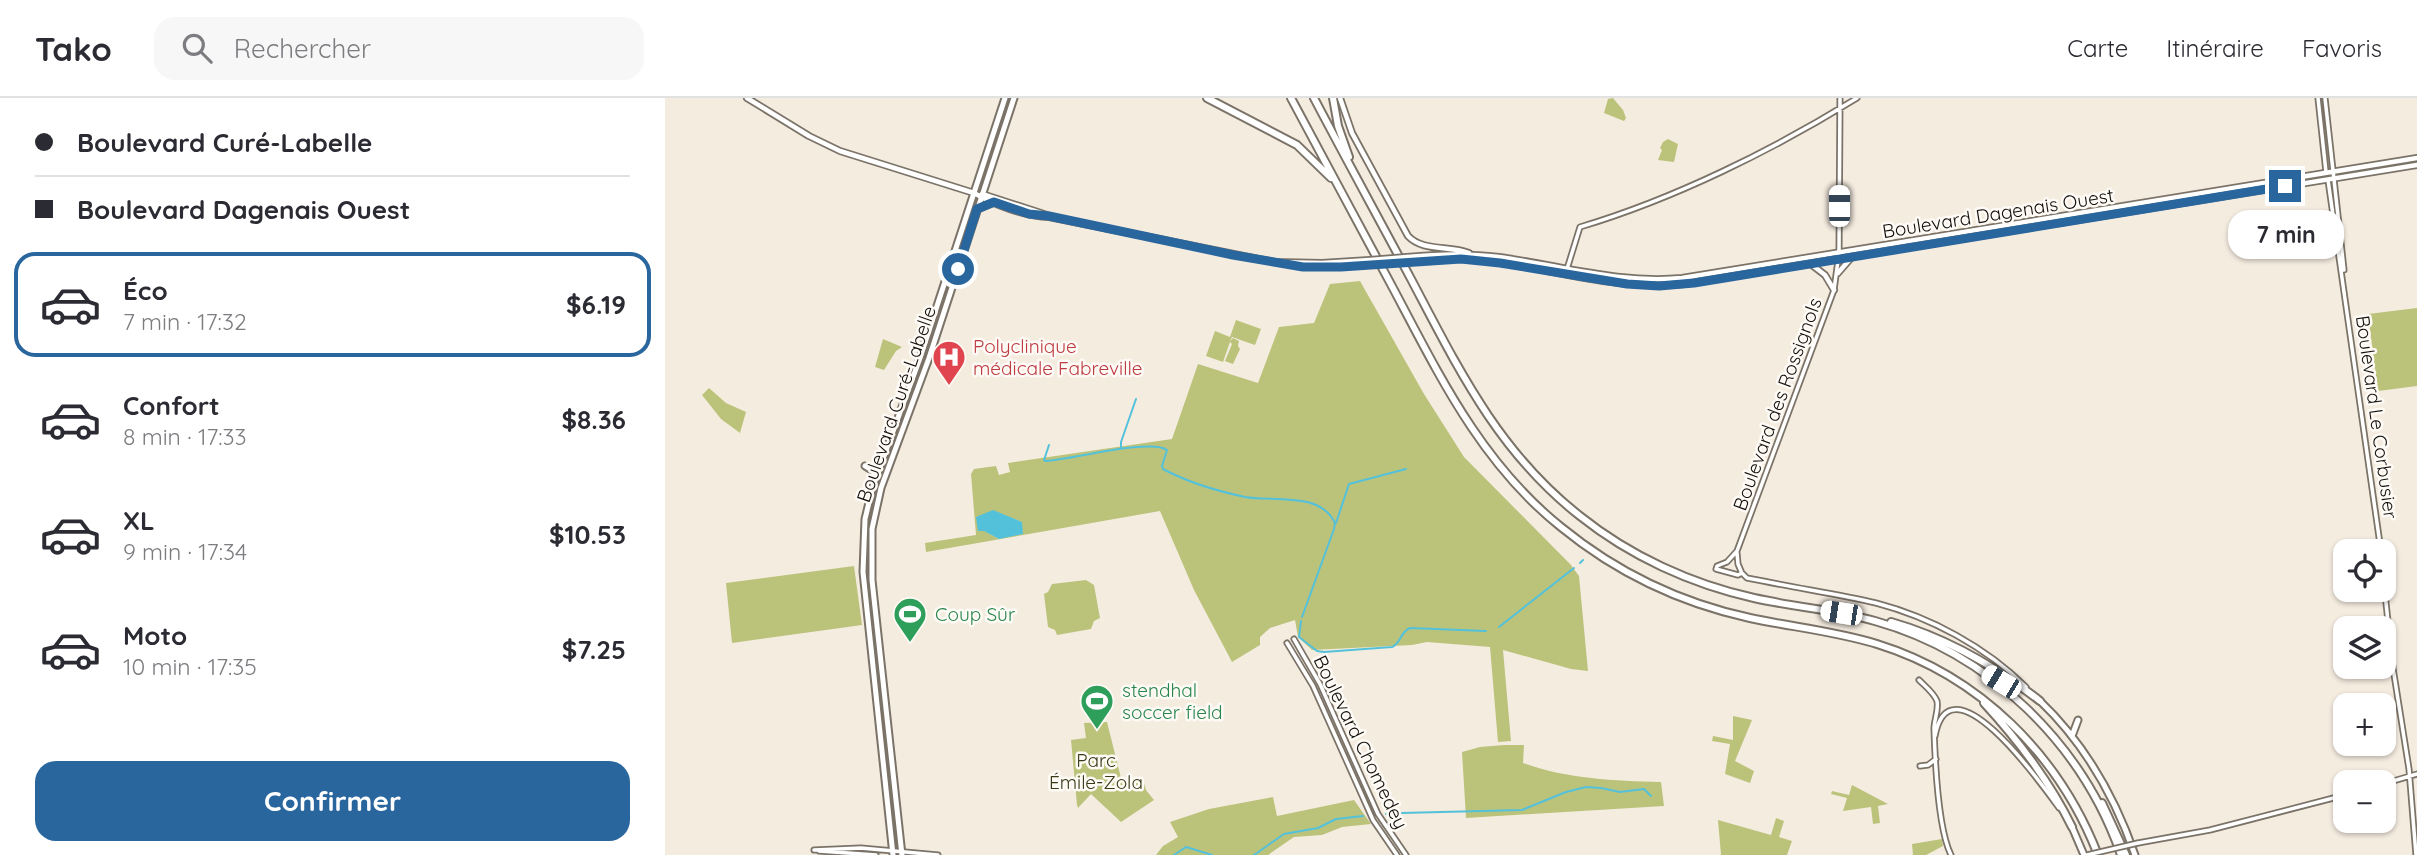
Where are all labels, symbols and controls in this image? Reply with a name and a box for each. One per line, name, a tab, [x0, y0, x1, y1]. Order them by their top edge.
search box	[154, 17, 644, 80]
text: Tako	[35, 28, 112, 69]
icon: search	[178, 29, 216, 67]
text: Rechercher	[234, 32, 371, 65]
text: Carte	[2067, 33, 2128, 63]
text: Itinéraire	[2166, 33, 2264, 63]
text: Favoris	[2302, 33, 2382, 63]
text: Boulevard Curé-Labelle	[77, 126, 372, 159]
route end	[2269, 170, 2301, 202]
street label: Boulevard Dagenais Ouest	[1881, 183, 2115, 243]
car	[1829, 185, 1850, 227]
text: Boulevard Dagenais Ouest	[77, 193, 410, 226]
callout: 7 min	[2227, 210, 2343, 260]
text: 7 min	[2256, 220, 2316, 249]
route start	[942, 253, 974, 285]
icon: car	[39, 273, 102, 336]
text: Éco	[123, 274, 168, 307]
text: $6.19	[566, 288, 626, 321]
street label: Boulevard des Rossignols	[1727, 294, 1827, 514]
street label: Boulevard Curé-Labelle	[851, 303, 941, 505]
text: 7 min · 17:32	[123, 307, 247, 336]
street label: Boulevard Le Corbusier	[2351, 314, 2403, 521]
place label: Polyclinique médicale Fabreville	[973, 334, 1142, 380]
hospital icon: Polyclinique médicale Fabreville	[930, 338, 968, 387]
icon: car	[39, 388, 102, 451]
text: Confort	[123, 389, 220, 422]
text: $8.36	[561, 403, 626, 436]
text: 8 min · 17:33	[123, 422, 247, 451]
icon: car	[39, 503, 102, 566]
text: XL	[123, 504, 155, 537]
text: $10.53	[549, 518, 626, 551]
text: 9 min · 17:34	[123, 537, 247, 566]
map controls	[2333, 539, 2396, 833]
button: locate	[2333, 539, 2396, 602]
sports icon: Coup Sûr	[891, 595, 929, 644]
car	[1819, 599, 1864, 627]
place label: Coup Sûr	[935, 602, 1016, 626]
button: layers	[2333, 616, 2396, 679]
icon: car	[39, 618, 102, 681]
text: Moto	[123, 619, 187, 652]
text: $7.25	[562, 633, 626, 666]
street label: Boulevard Chomedey	[1309, 651, 1413, 833]
text: 10 min · 17:35	[123, 652, 257, 681]
car	[1978, 662, 2025, 702]
place label: stendhal soccer field	[1122, 678, 1223, 724]
sports icon: stendhal soccer field	[1078, 682, 1116, 731]
button: +	[2333, 693, 2396, 756]
park label: Parc Émile-Zola	[1049, 748, 1143, 794]
button: Confirmer	[35, 761, 630, 841]
button: −	[2333, 770, 2396, 833]

